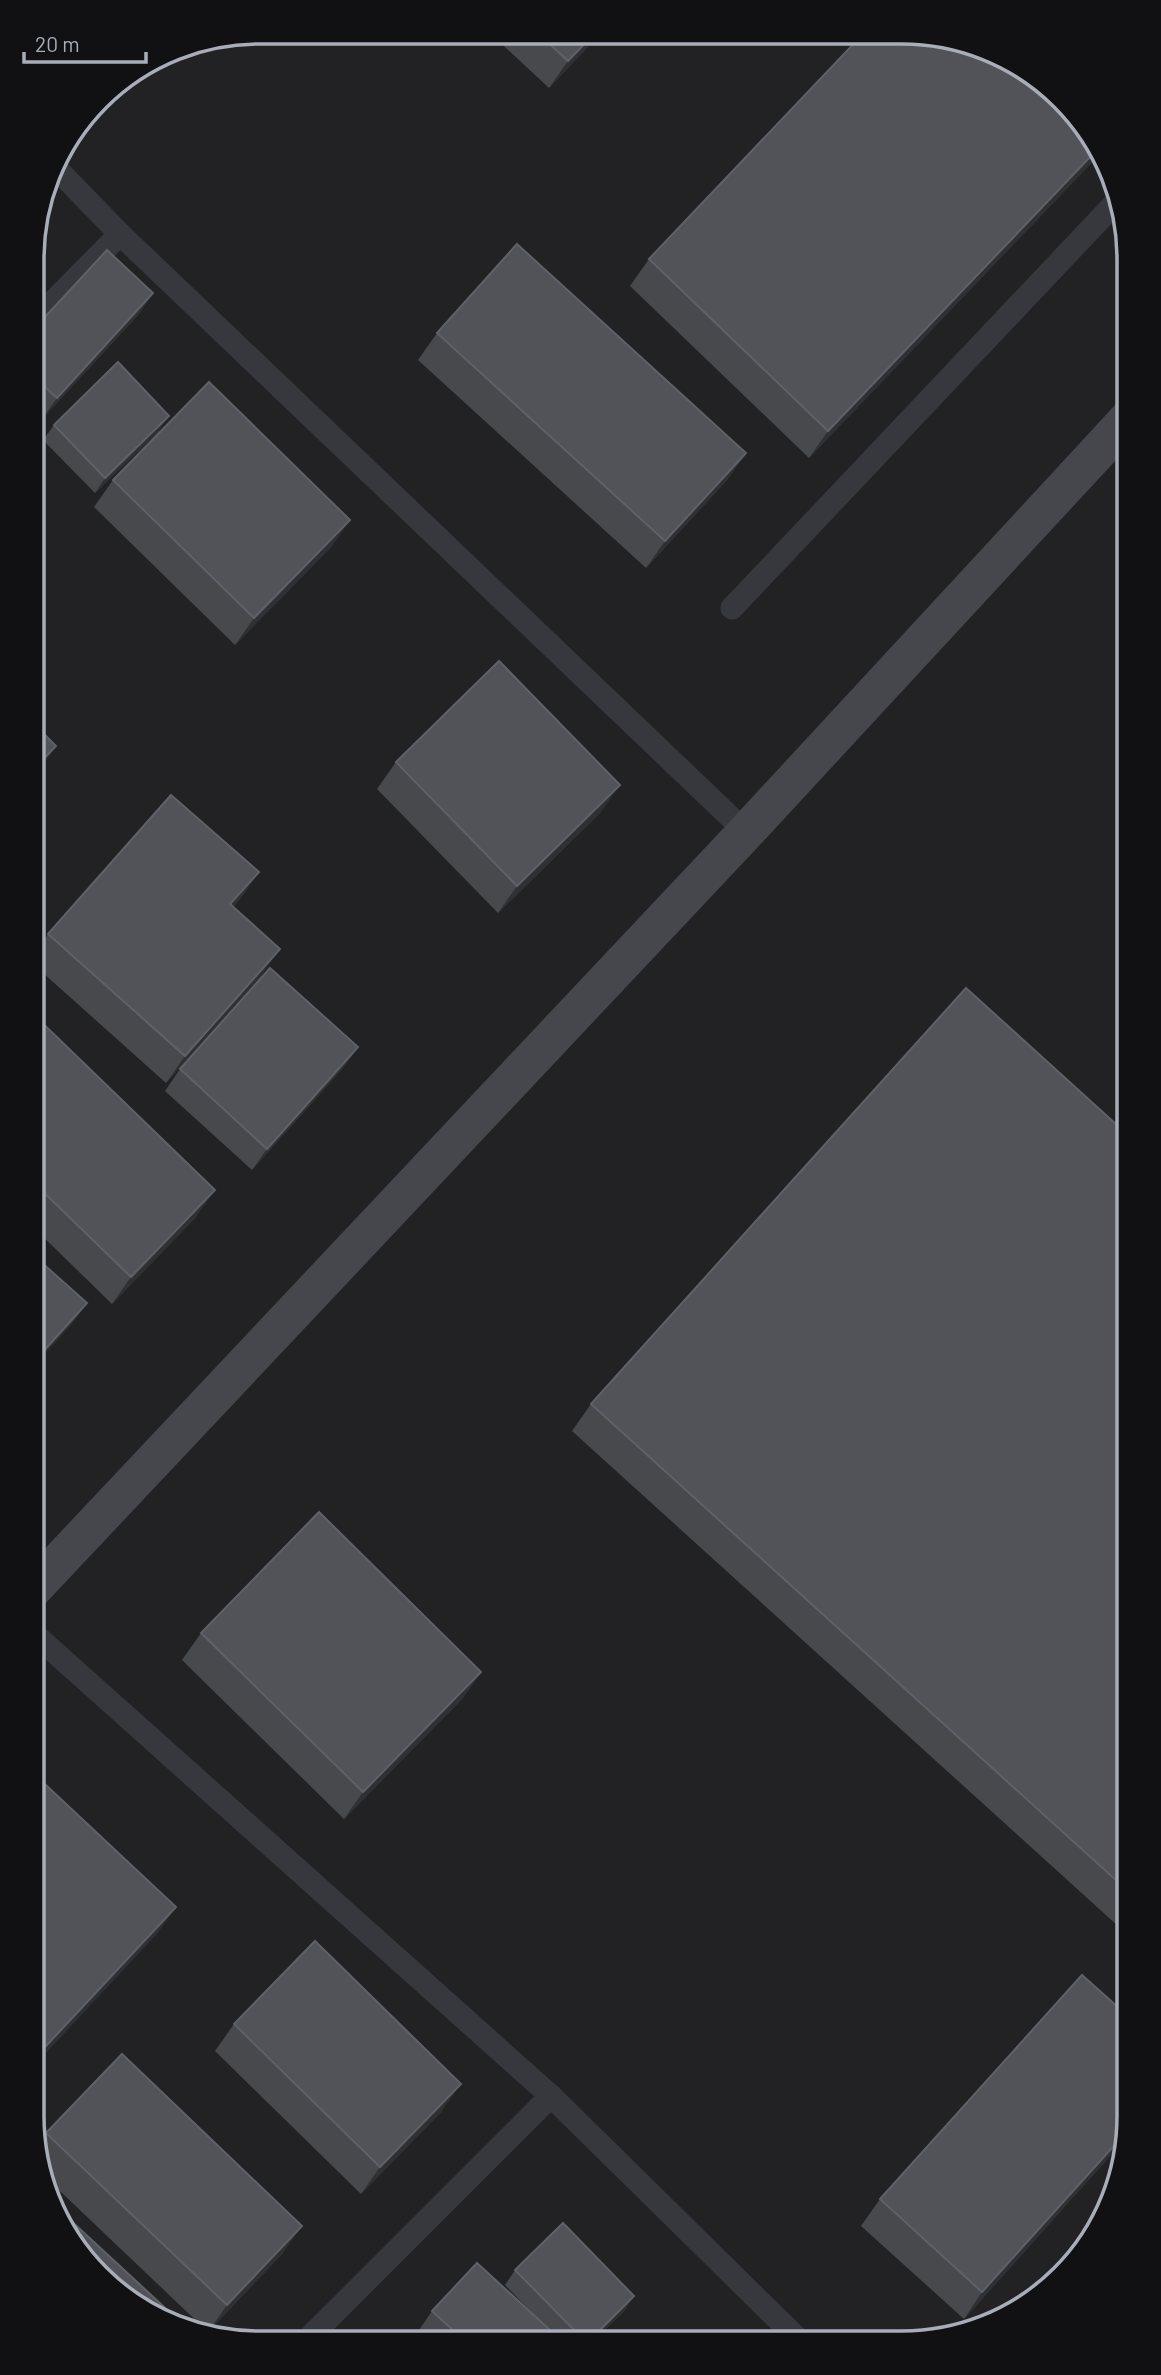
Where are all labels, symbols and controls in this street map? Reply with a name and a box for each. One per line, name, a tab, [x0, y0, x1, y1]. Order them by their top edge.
scale bar	[24, 21, 147, 65]
text: 20 m	[35, 31, 80, 56]

